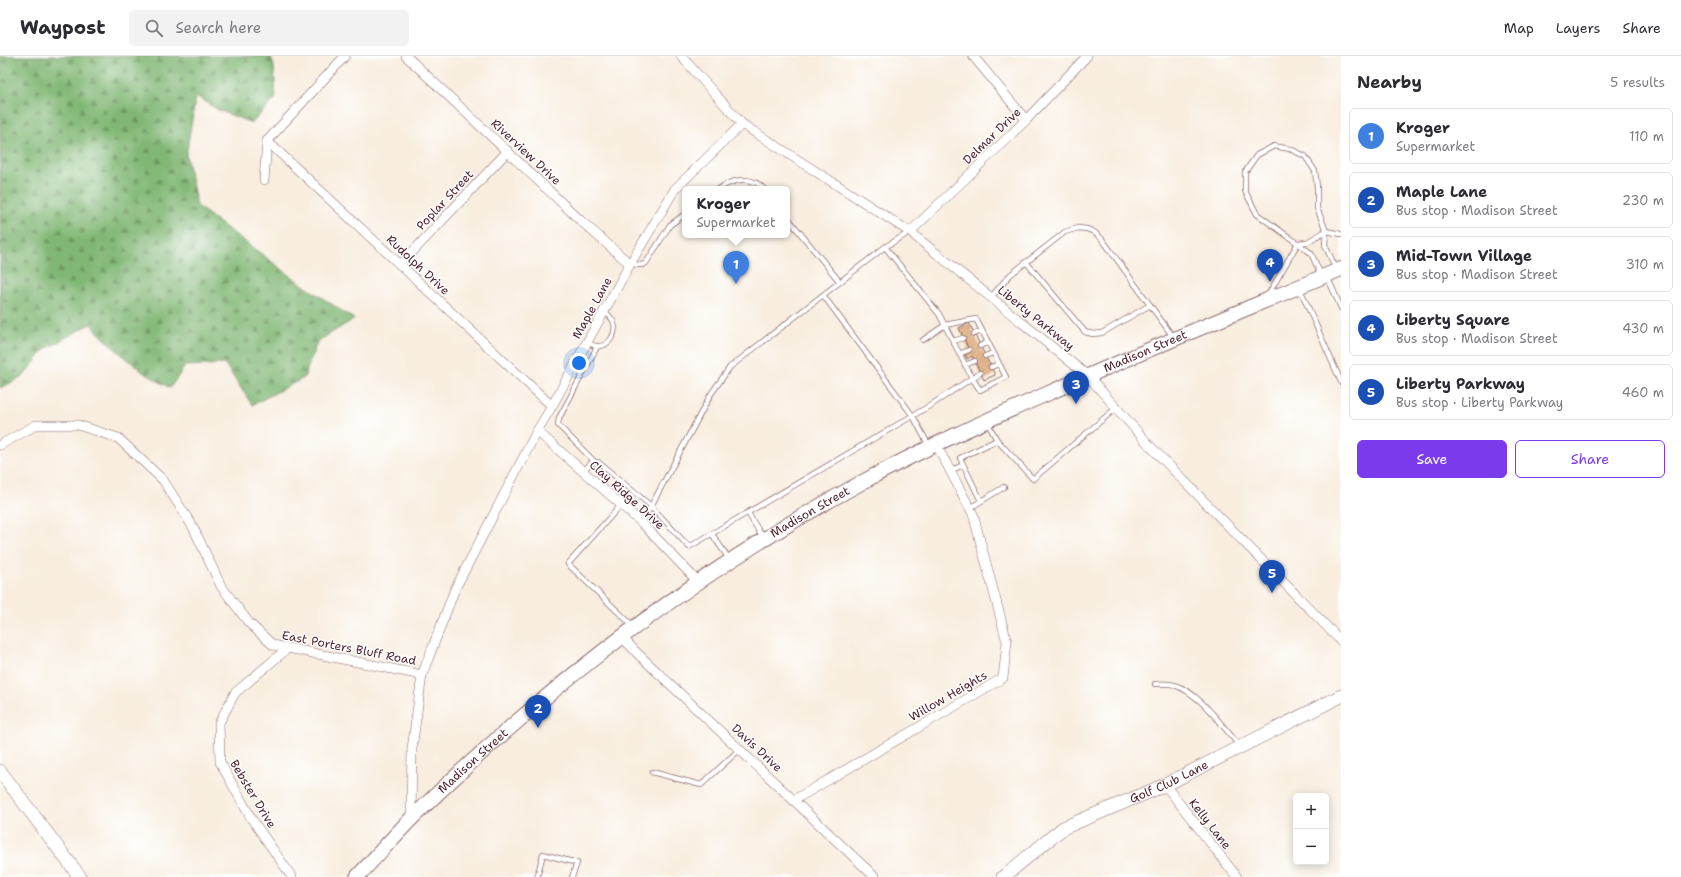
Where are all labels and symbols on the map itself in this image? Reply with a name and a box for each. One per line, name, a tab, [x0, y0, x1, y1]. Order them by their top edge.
street label: Delmar Drive	[960, 104, 1025, 168]
street label: Riverview Drive	[488, 115, 565, 189]
street label: Poplar Street	[413, 167, 477, 233]
street label: Rudolph Drive	[383, 232, 453, 299]
pin: 4	[1257, 249, 1283, 282]
pin: 1	[723, 251, 749, 284]
street label: Maple Lane	[569, 274, 616, 342]
street label: Liberty Parkway	[994, 282, 1078, 354]
street label: Madison Street	[1101, 327, 1189, 376]
your location	[569, 353, 589, 373]
pin: 3	[1063, 371, 1089, 404]
street label: Clay Ridge Drive	[586, 457, 668, 533]
street label: Madison Street	[767, 483, 853, 542]
pin: 5	[1259, 560, 1285, 593]
street label: East Porters Bluff Road	[281, 627, 418, 669]
street label: Willow Heights	[906, 667, 990, 725]
pin: 2	[525, 695, 551, 728]
street label: Davis Drive	[728, 720, 786, 776]
street label: Madison Street	[434, 725, 511, 797]
street label: Golf Club Lane	[1127, 756, 1211, 807]
street label: Bebster Drive	[226, 757, 280, 831]
street label: Kelly Lane	[1185, 795, 1235, 853]

